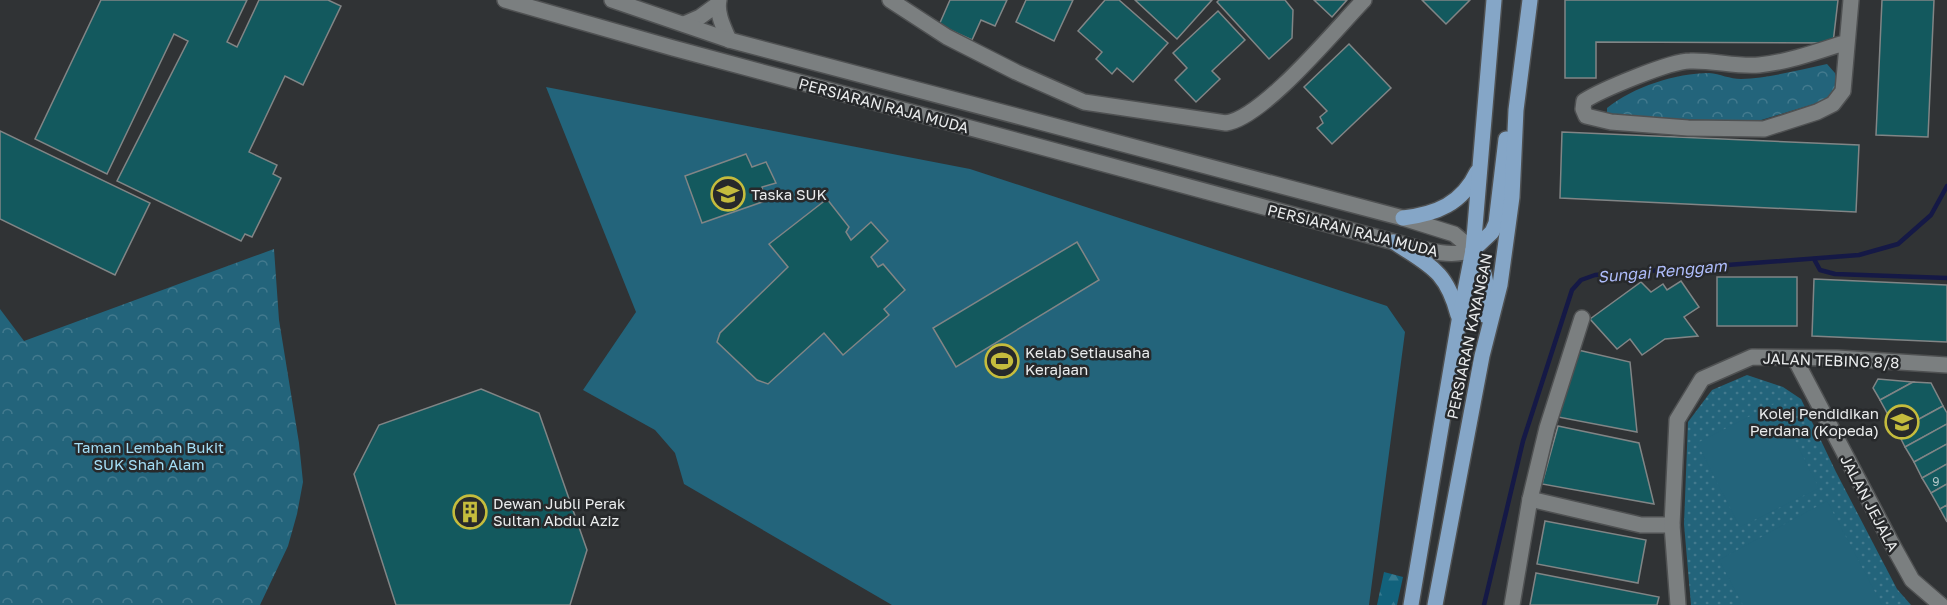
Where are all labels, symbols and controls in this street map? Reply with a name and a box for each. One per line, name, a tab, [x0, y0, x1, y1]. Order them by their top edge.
street label: PERSIARAN RAJA MUDA	[797, 74, 971, 136]
school or university icon: Taska SUK	[710, 176, 746, 212]
place label: Taska SUK	[751, 185, 827, 203]
street label: PERSIARAN RAJA MUDA	[1266, 200, 1440, 260]
street label: PERSIARAN KAYANGAN	[1443, 251, 1495, 421]
water label: Sungai Renggam	[1597, 255, 1728, 287]
sports icon: Kelab Setiausaha Kerajaan	[984, 343, 1020, 379]
place label: Kelab Setiausaha Kerajaan	[1025, 343, 1150, 378]
street label: JALAN TEBING 8/8	[1762, 349, 1900, 371]
place label: Kolej Pendidikan Perdana (Kopeda)	[1750, 404, 1879, 439]
school or university icon: Kolej Pendidikan Perdana (Kopeda)	[1884, 404, 1920, 440]
park label: Taman Lembah Bukit SUK Shah Alam	[74, 438, 224, 473]
street label: JALAN JEJALA	[1837, 452, 1903, 554]
house number: 9	[1932, 474, 1940, 489]
building icon: Dewan Jubli Perak Sultan Abdul Aziz	[452, 494, 488, 530]
place label: Dewan Jubli Perak Sultan Abdul Aziz	[493, 494, 626, 529]

